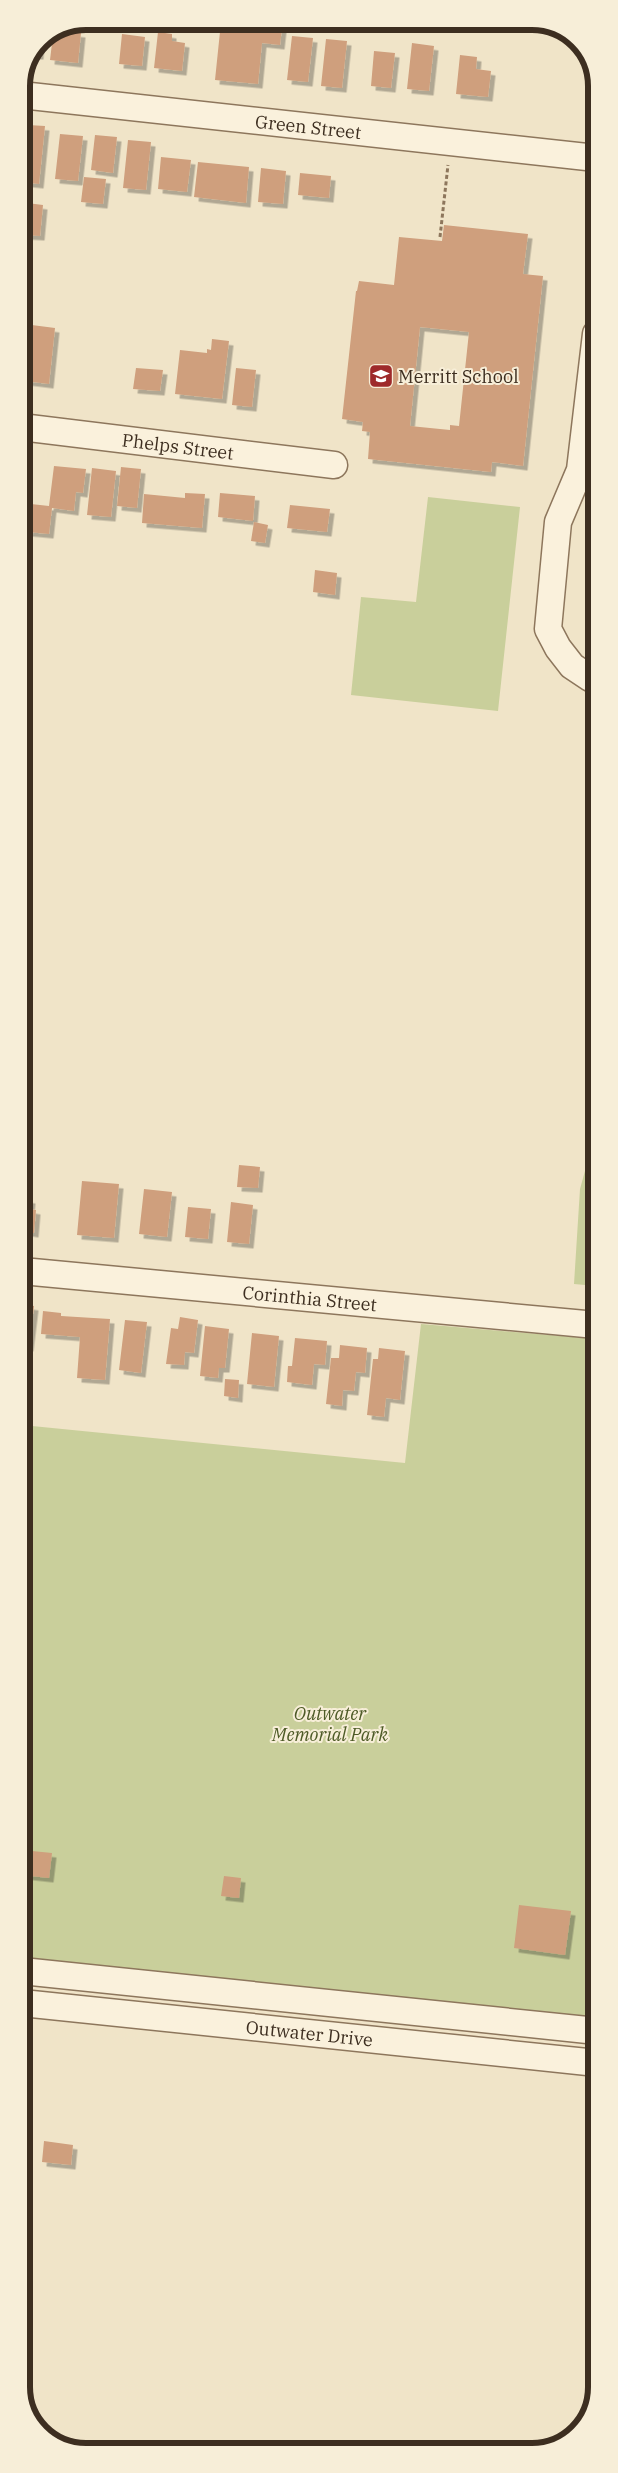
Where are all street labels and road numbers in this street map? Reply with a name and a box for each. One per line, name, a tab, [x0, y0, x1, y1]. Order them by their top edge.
street label: Green Street	[254, 109, 363, 144]
street label: Phelps Street	[121, 428, 235, 464]
street label: Corinthia Street	[242, 1280, 378, 1316]
street label: Outwater Drive	[245, 2015, 374, 2051]

